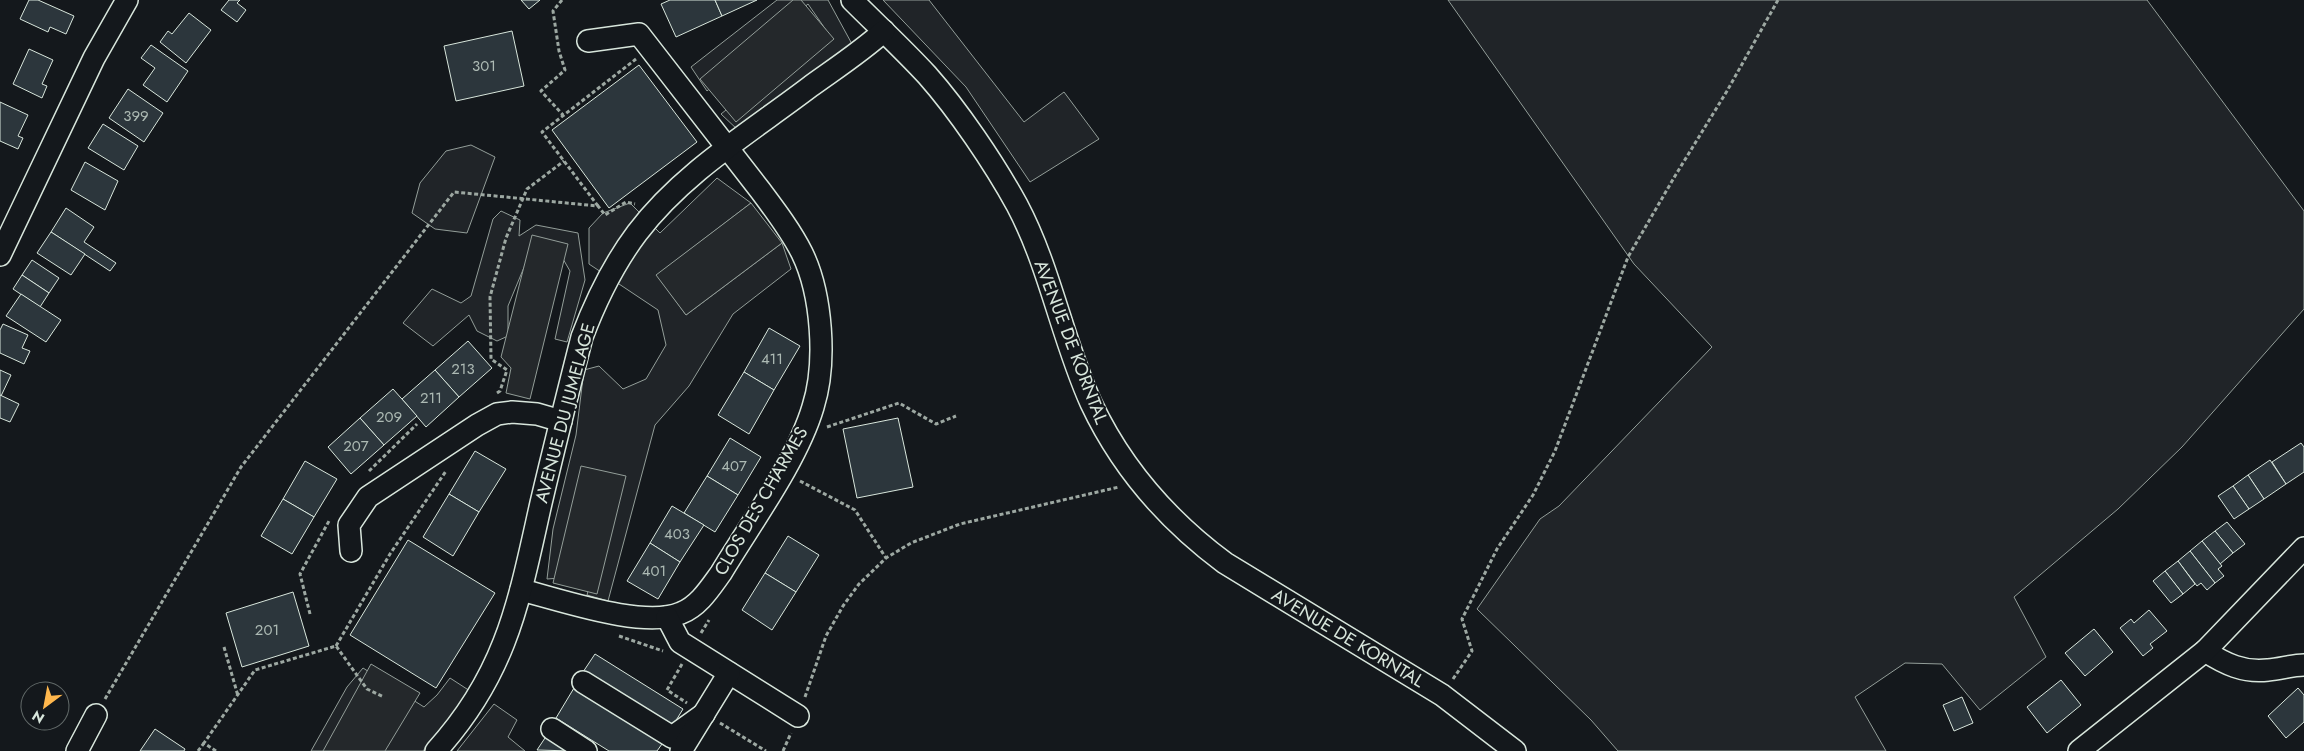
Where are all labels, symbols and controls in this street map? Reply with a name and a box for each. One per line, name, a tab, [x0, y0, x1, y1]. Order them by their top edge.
house number: 301	[472, 55, 496, 77]
house number: 399	[123, 105, 149, 127]
street label: AVENUE DE KORNTAL	[1028, 256, 1114, 428]
street label: AVENUE DU JUMELAGE	[528, 320, 602, 506]
house number: 411	[761, 348, 783, 370]
house number: 213	[451, 358, 475, 380]
house number: 211	[420, 387, 442, 409]
house number: 209	[376, 406, 402, 428]
street label: CLOS DES CHARMES	[708, 422, 814, 580]
house number: 207	[343, 435, 369, 457]
house number: 407	[721, 455, 747, 477]
house number: 403	[664, 523, 690, 545]
house number: 401	[642, 560, 666, 582]
street label: AVENUE DE KORNTAL	[1267, 582, 1429, 694]
house number: 201	[255, 619, 279, 641]
north arrow	[20, 681, 70, 731]
text: N	[28, 706, 48, 728]

